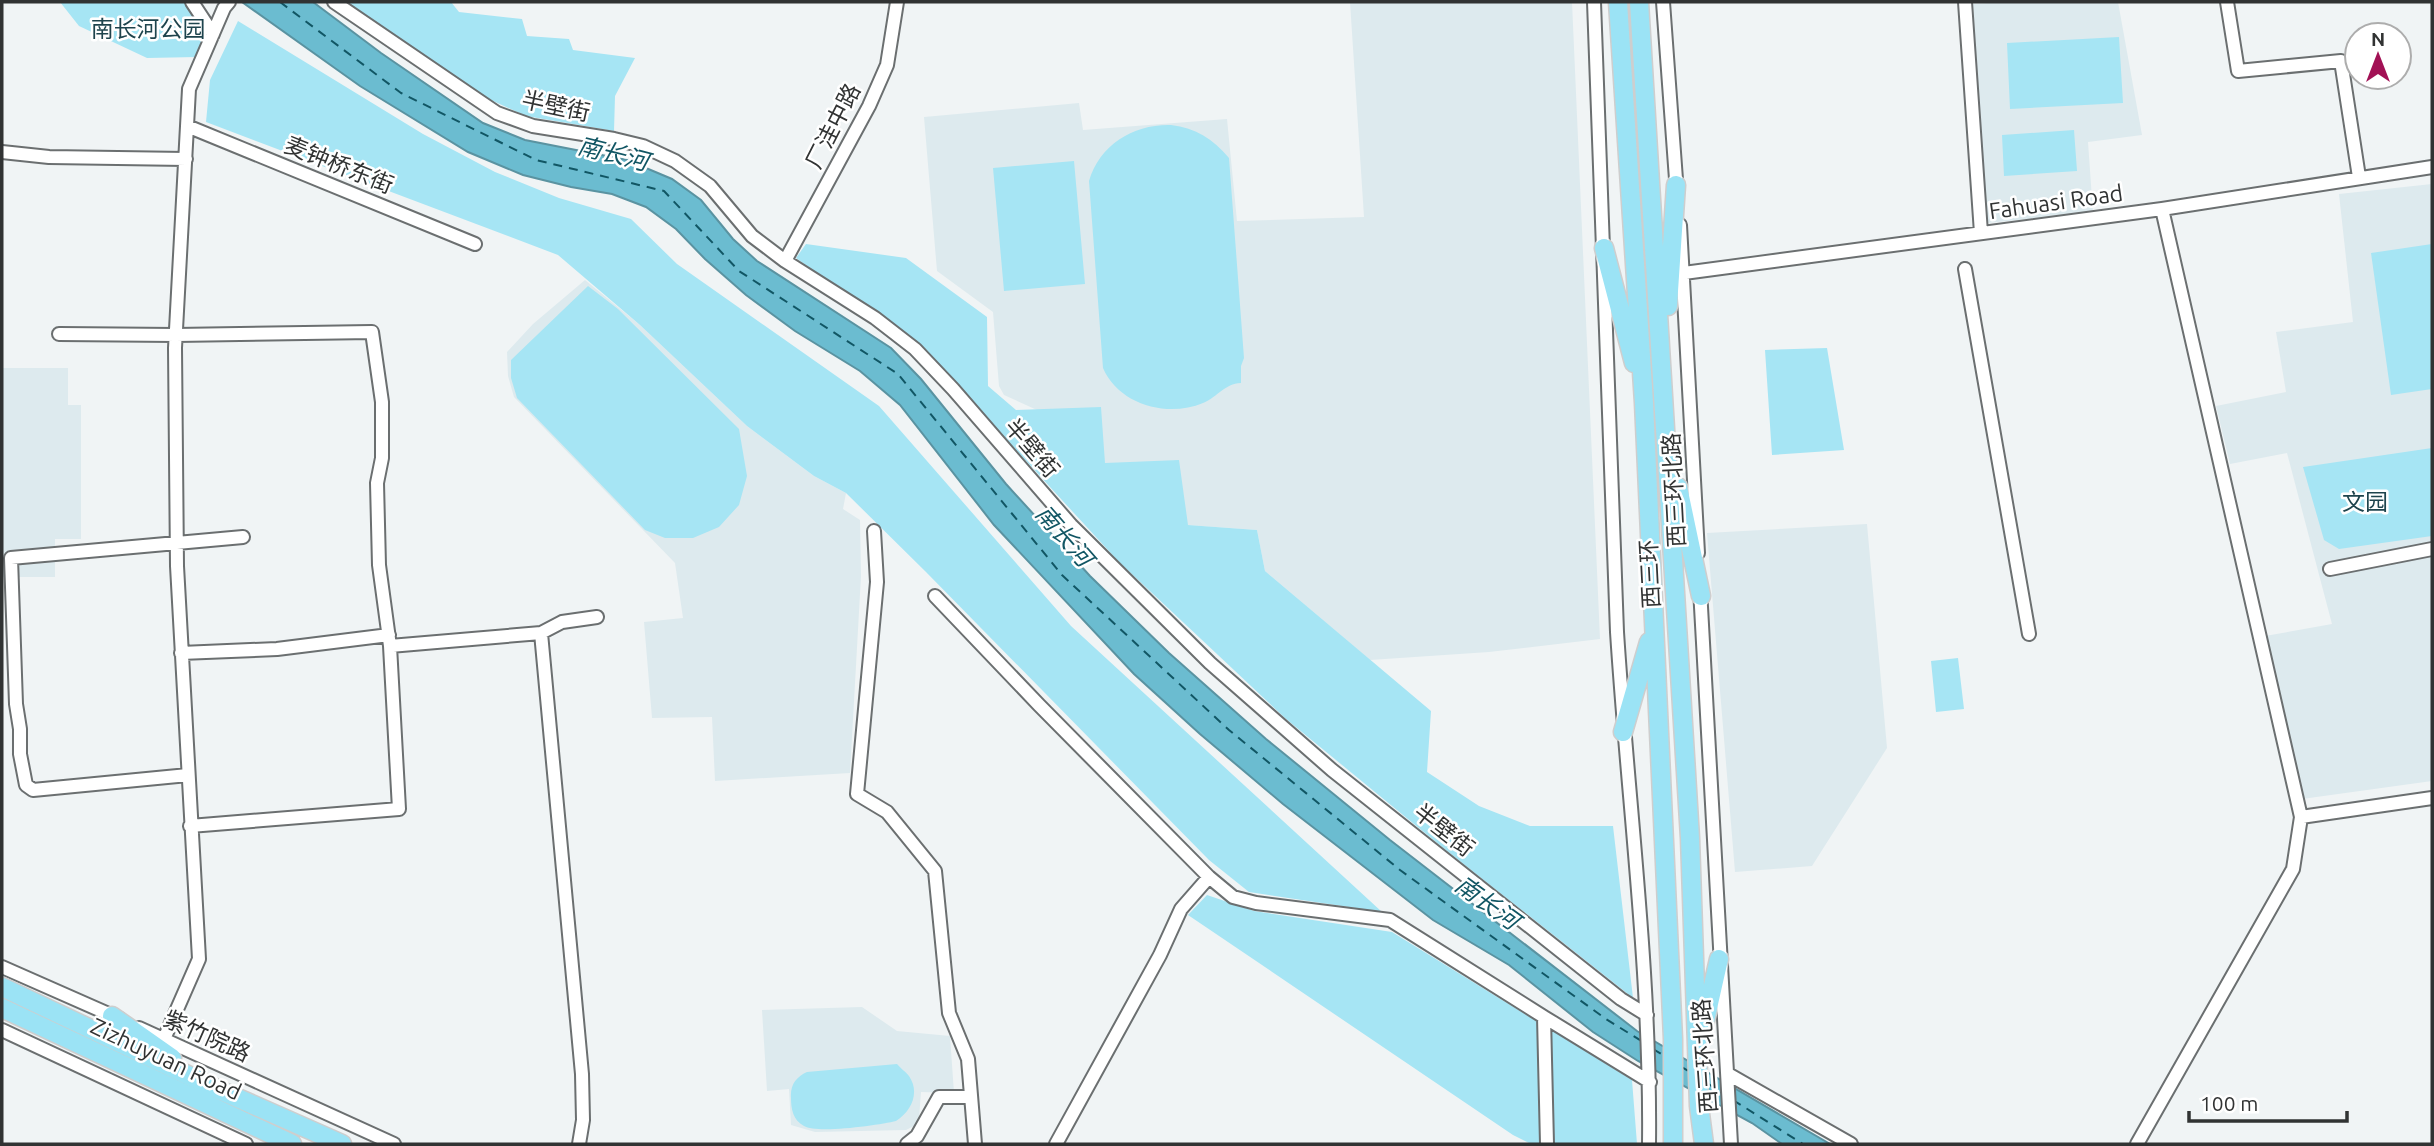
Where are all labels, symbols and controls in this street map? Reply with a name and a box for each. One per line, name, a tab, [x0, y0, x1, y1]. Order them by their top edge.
park label: 南长河公园	[91, 16, 206, 41]
north arrow	[2343, 21, 2413, 91]
text: N	[2371, 28, 2385, 50]
street label: 厂洼中路	[801, 79, 865, 172]
street label: 半壁街	[520, 86, 592, 125]
street label: 麦钟桥东街	[281, 131, 397, 198]
water label: 南长河	[575, 132, 655, 176]
street label: Fahuasi Road	[1987, 180, 2125, 223]
street label: 半壁街	[1000, 413, 1064, 482]
street label: 西三环北路	[1658, 432, 1689, 548]
park label: 文园	[2342, 489, 2388, 514]
water label: 南长河	[1031, 500, 1101, 575]
street label: 西三环	[1635, 539, 1664, 609]
street label: 半壁街	[1409, 799, 1479, 861]
water label: 南长河	[1450, 871, 1528, 937]
street label: 西三环北路	[1688, 998, 1721, 1114]
street label: 紫竹院路	[160, 1005, 254, 1066]
street label: Zizhuyuan Road	[87, 1013, 245, 1104]
scale bar	[2189, 1080, 2346, 1124]
text: 100 m	[2200, 1091, 2258, 1115]

